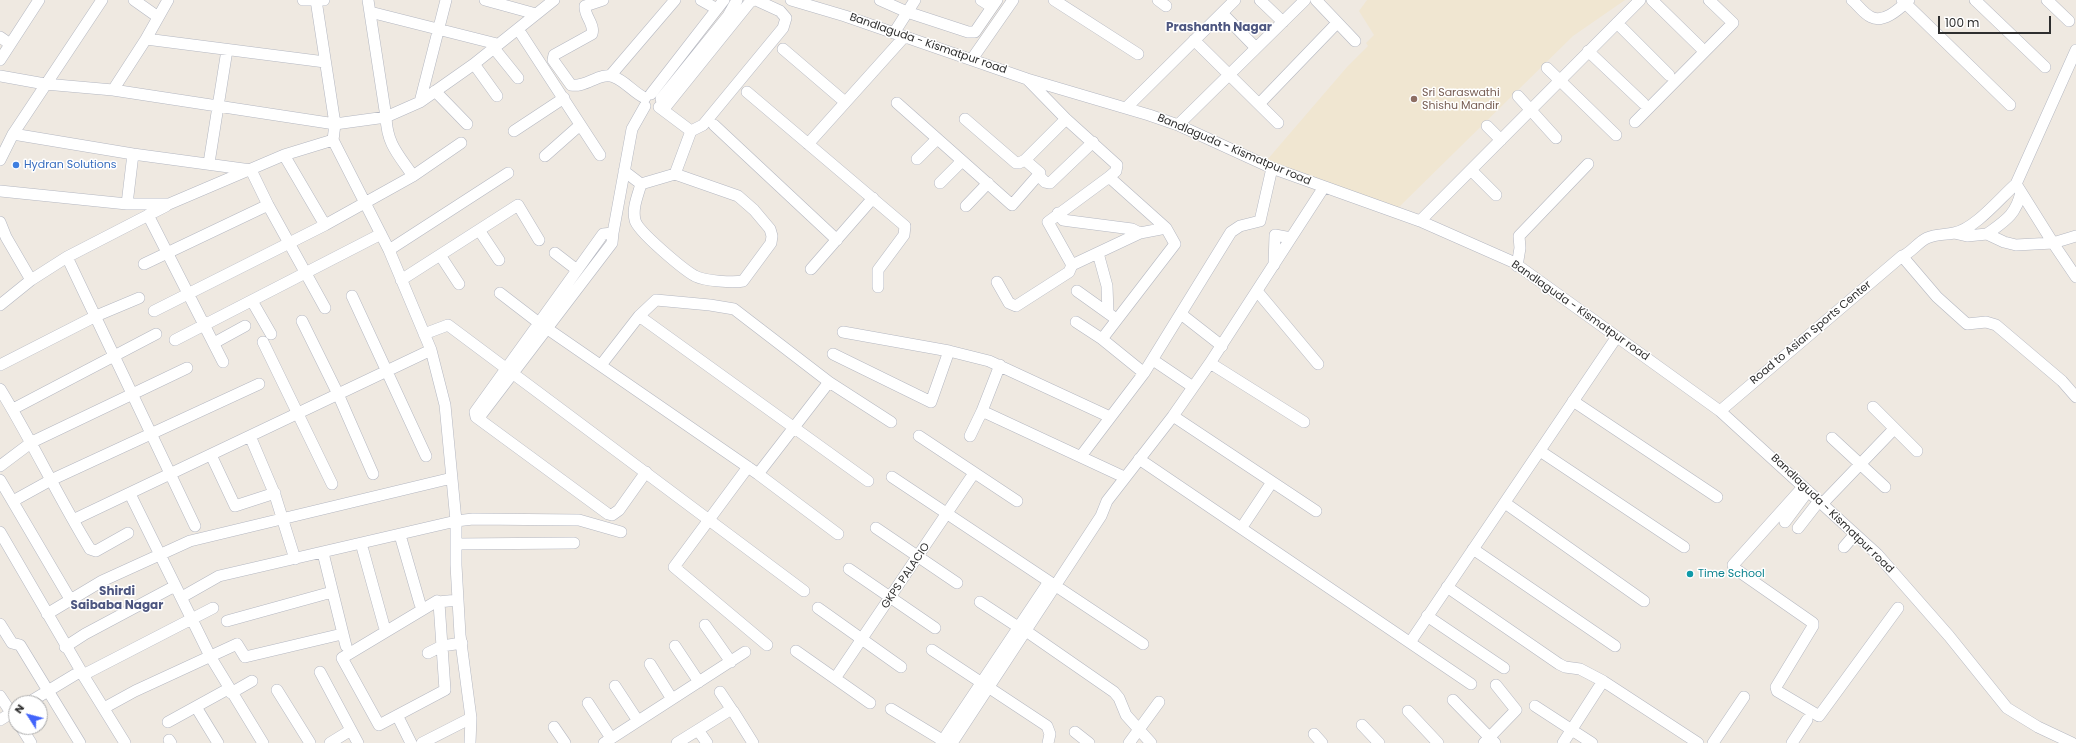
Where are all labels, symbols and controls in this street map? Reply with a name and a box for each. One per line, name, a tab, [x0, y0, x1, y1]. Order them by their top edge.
scale bar	[1940, 8, 2053, 34]
street label: Bandlaguda - Kismatpur road	[848, 11, 1008, 77]
text: 100 m	[1945, 14, 1979, 31]
district label: Prashanth Nagar	[1166, 21, 1272, 35]
place label: Sri Saraswathi Shishu Mandir	[1422, 86, 1500, 112]
marker: Sri Saraswathi Shishu Mandir	[1409, 94, 1419, 104]
street label: Bandlaguda - Kismatpur road	[1155, 112, 1313, 188]
place label: Hydran Solutions	[24, 158, 117, 172]
marker: Hydran Solutions	[11, 160, 21, 170]
street label: Bandlaguda - Kismatpur road	[1508, 258, 1652, 364]
street label: Road to Asian Sports Center	[1748, 279, 1874, 387]
street label: Bandlaguda - Kismatpur road	[1768, 452, 1896, 576]
street label: GKPS PALACIO	[879, 541, 933, 611]
place label: Time School	[1698, 567, 1765, 581]
marker: Time School	[1685, 569, 1695, 579]
district label: Shirdi Saibaba Nagar	[71, 585, 163, 613]
north arrow	[8, 695, 48, 735]
text: N	[10, 700, 28, 717]

